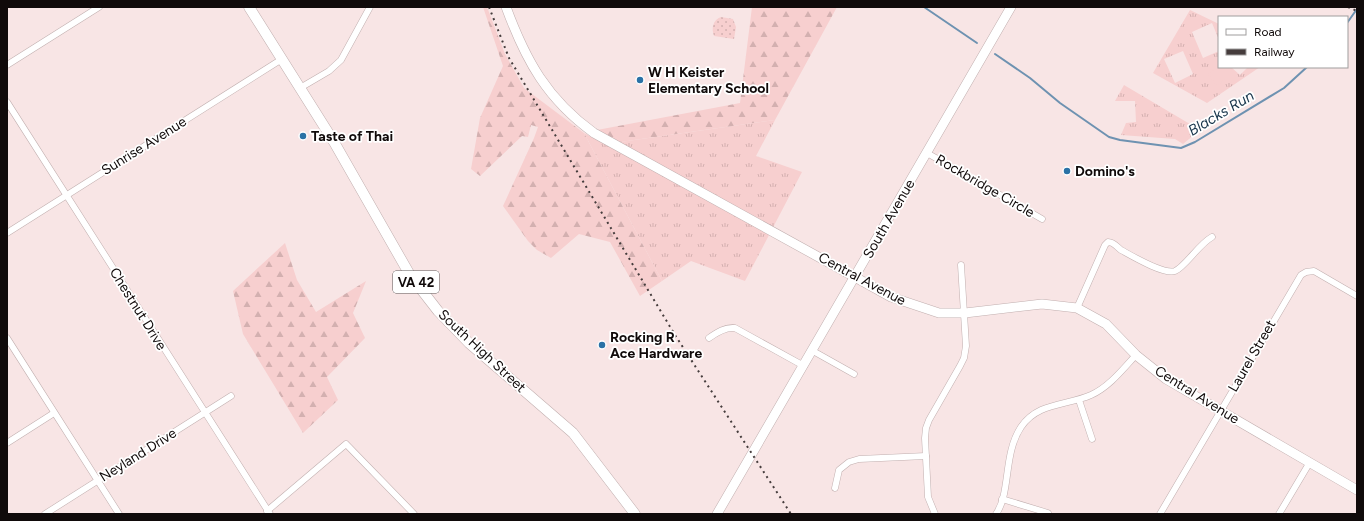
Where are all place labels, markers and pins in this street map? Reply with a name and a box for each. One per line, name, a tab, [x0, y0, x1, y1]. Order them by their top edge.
place label: W H Keister Elementary School	[648, 64, 769, 97]
marker: W H Keister Elementary School	[635, 75, 645, 85]
place label: Taste of Thai	[311, 128, 393, 145]
marker: Taste of Thai	[298, 131, 308, 141]
place label: Domino's	[1075, 163, 1135, 180]
marker: Domino's	[1062, 166, 1072, 176]
place label: Rocking R Ace Hardware	[610, 329, 702, 362]
marker: Rocking R Ace Hardware	[597, 340, 607, 350]

